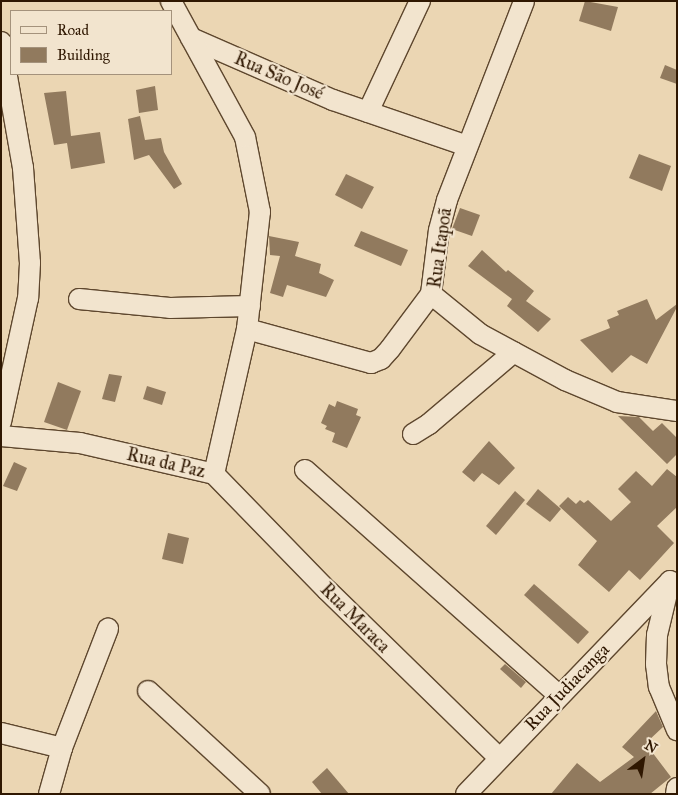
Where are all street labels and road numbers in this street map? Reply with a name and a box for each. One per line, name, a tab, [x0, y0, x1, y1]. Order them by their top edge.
street label: Rua São José	[231, 48, 327, 104]
street label: Rua Itapoã	[424, 207, 456, 289]
street label: Rua da Paz	[125, 443, 207, 483]
street label: Rua Maraca	[316, 579, 394, 657]
street label: Rua Judiacanga	[520, 639, 614, 735]

